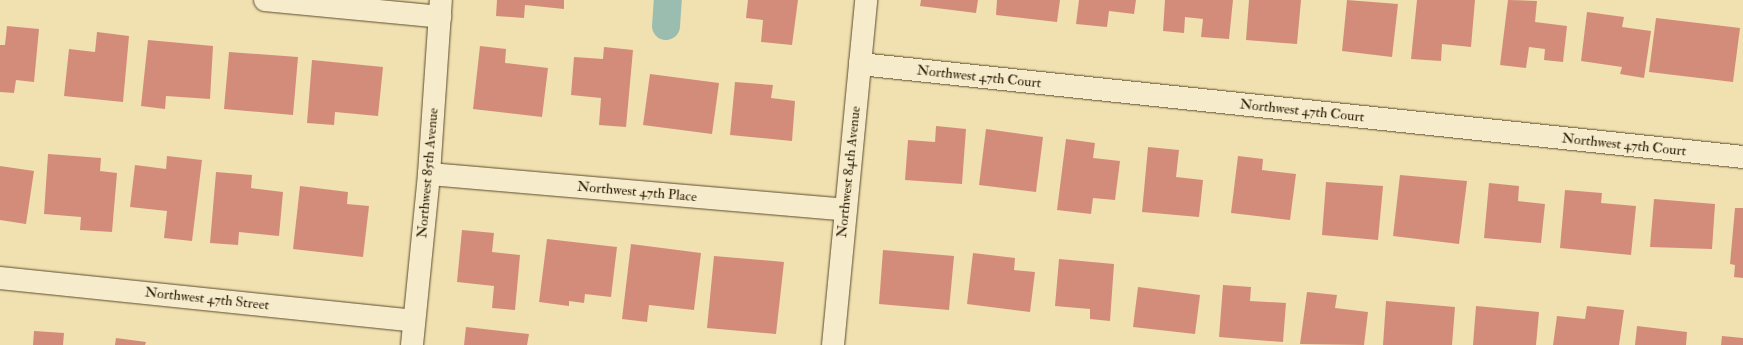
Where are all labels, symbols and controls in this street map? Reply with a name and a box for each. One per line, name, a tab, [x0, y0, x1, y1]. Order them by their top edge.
street label: Northwest 47th Court	[916, 62, 1042, 92]
street label: Northwest 47th Court	[1239, 96, 1365, 126]
street label: Northwest 84th Avenue	[834, 105, 864, 239]
street label: Northwest 85th Avenue	[414, 107, 442, 239]
street label: Northwest 47th Court	[1561, 130, 1687, 160]
street label: Northwest 47th Place	[576, 178, 698, 206]
street label: Northwest 47th Street	[144, 284, 270, 314]

